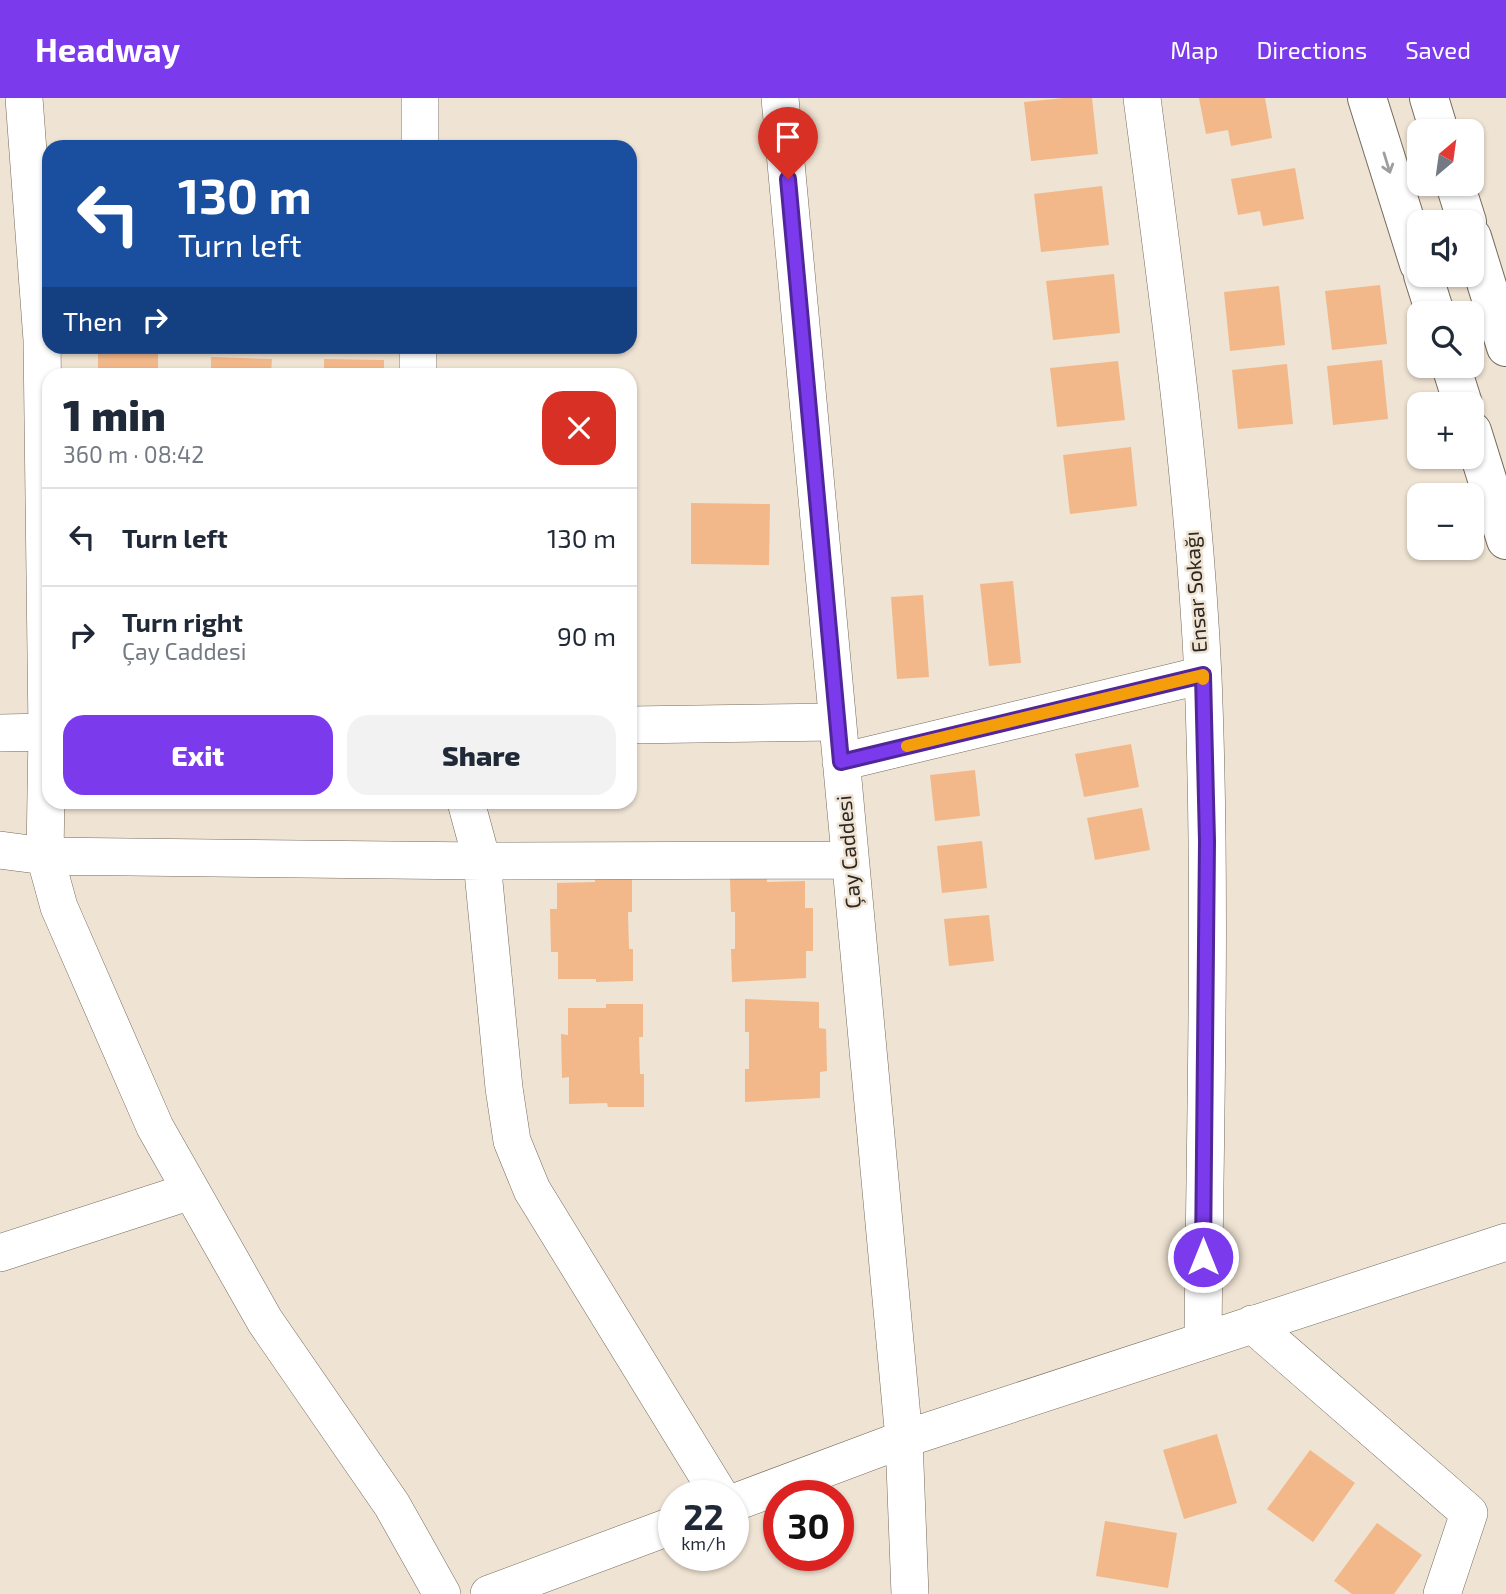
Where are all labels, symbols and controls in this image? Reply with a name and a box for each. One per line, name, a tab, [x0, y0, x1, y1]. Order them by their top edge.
text: Headway	[35, 29, 180, 69]
text: Map	[1170, 35, 1218, 64]
text: Directions	[1256, 35, 1367, 64]
text: Saved	[1405, 35, 1471, 64]
pin	[758, 107, 818, 179]
icon: arrive	[769, 118, 807, 156]
north arrow	[1407, 119, 1484, 196]
map controls	[1407, 119, 1484, 560]
one-way arrow	[1382, 152, 1395, 174]
text: 130 m	[178, 165, 312, 224]
icon: left	[63, 168, 154, 259]
button: sound	[1407, 210, 1484, 287]
text: Turn left	[178, 225, 302, 263]
icon: right	[136, 301, 174, 339]
button: search	[1407, 301, 1484, 378]
text: Then	[63, 305, 122, 336]
text: 1 min	[63, 389, 166, 439]
button: close	[542, 391, 616, 465]
button: +	[1407, 392, 1484, 469]
text: 360 m · 08:42	[63, 440, 204, 468]
button: −	[1407, 483, 1484, 560]
icon: left	[63, 518, 101, 556]
text: Turn left	[122, 522, 228, 553]
text: 130 m	[547, 522, 616, 553]
street label: Ensar Sokağı	[1178, 531, 1211, 654]
text: Turn right	[122, 606, 243, 637]
icon: right	[63, 616, 101, 654]
text: 90 m	[557, 620, 616, 651]
text: Çay Caddesi	[122, 637, 246, 665]
button: Exit	[63, 715, 333, 795]
button: Share	[347, 715, 616, 795]
street label: Çay Caddesi	[830, 794, 867, 910]
position arrow	[1166, 1220, 1240, 1294]
speed limit sign: 30	[763, 1480, 854, 1571]
text: 22	[683, 1495, 724, 1537]
text: km/h	[681, 1532, 726, 1554]

